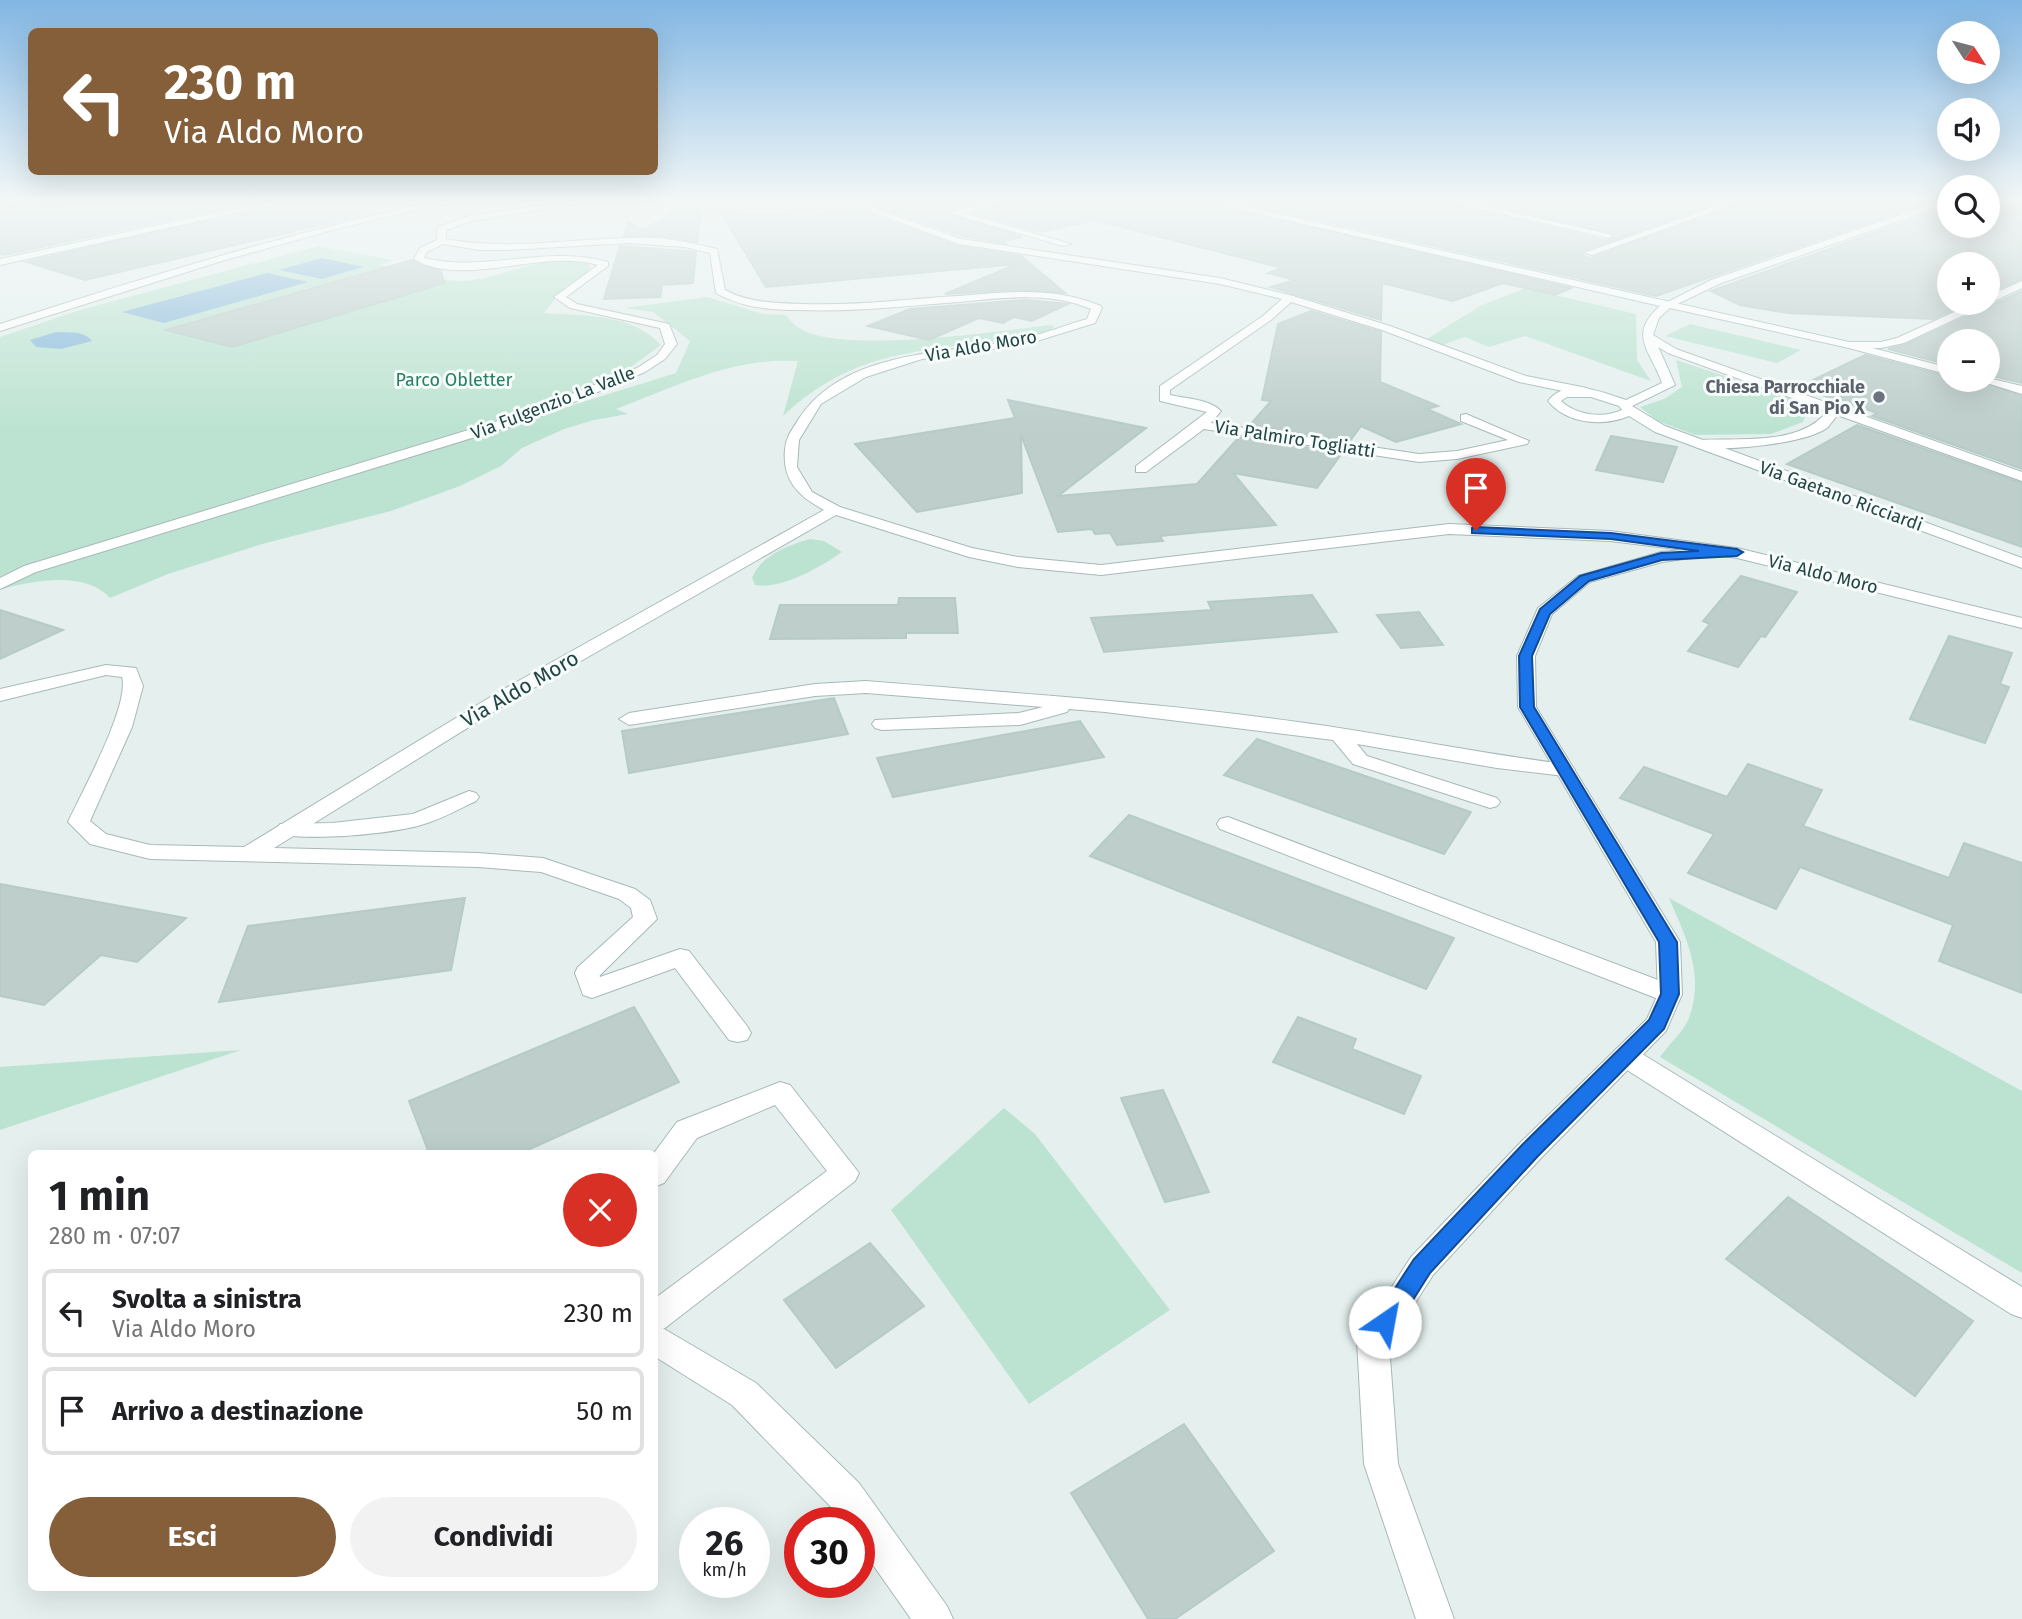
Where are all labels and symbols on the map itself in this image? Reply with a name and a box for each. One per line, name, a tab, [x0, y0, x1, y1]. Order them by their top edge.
north arrow	[1937, 21, 2000, 84]
street label: Via Aldo Moro	[924, 325, 1038, 367]
street label: Via Fulgenzio La Valle	[468, 362, 638, 444]
park label: Parco Obletter	[396, 369, 512, 391]
place label: Chiesa Parrocchiale di San Pio X	[1705, 376, 1866, 419]
marker: Chiesa Parrocchiale di San Pio X	[1871, 389, 1887, 405]
street label: Via Palmiro Togliatti	[1213, 415, 1377, 463]
street label: Via Gaetano Ricciardi	[1756, 456, 1926, 536]
pin	[1446, 458, 1506, 530]
street label: Via Aldo Moro	[1766, 550, 1880, 598]
street label: Via Aldo Moro	[457, 645, 583, 733]
position arrow	[1348, 1285, 1422, 1359]
speed limit sign: 30	[784, 1507, 875, 1598]

